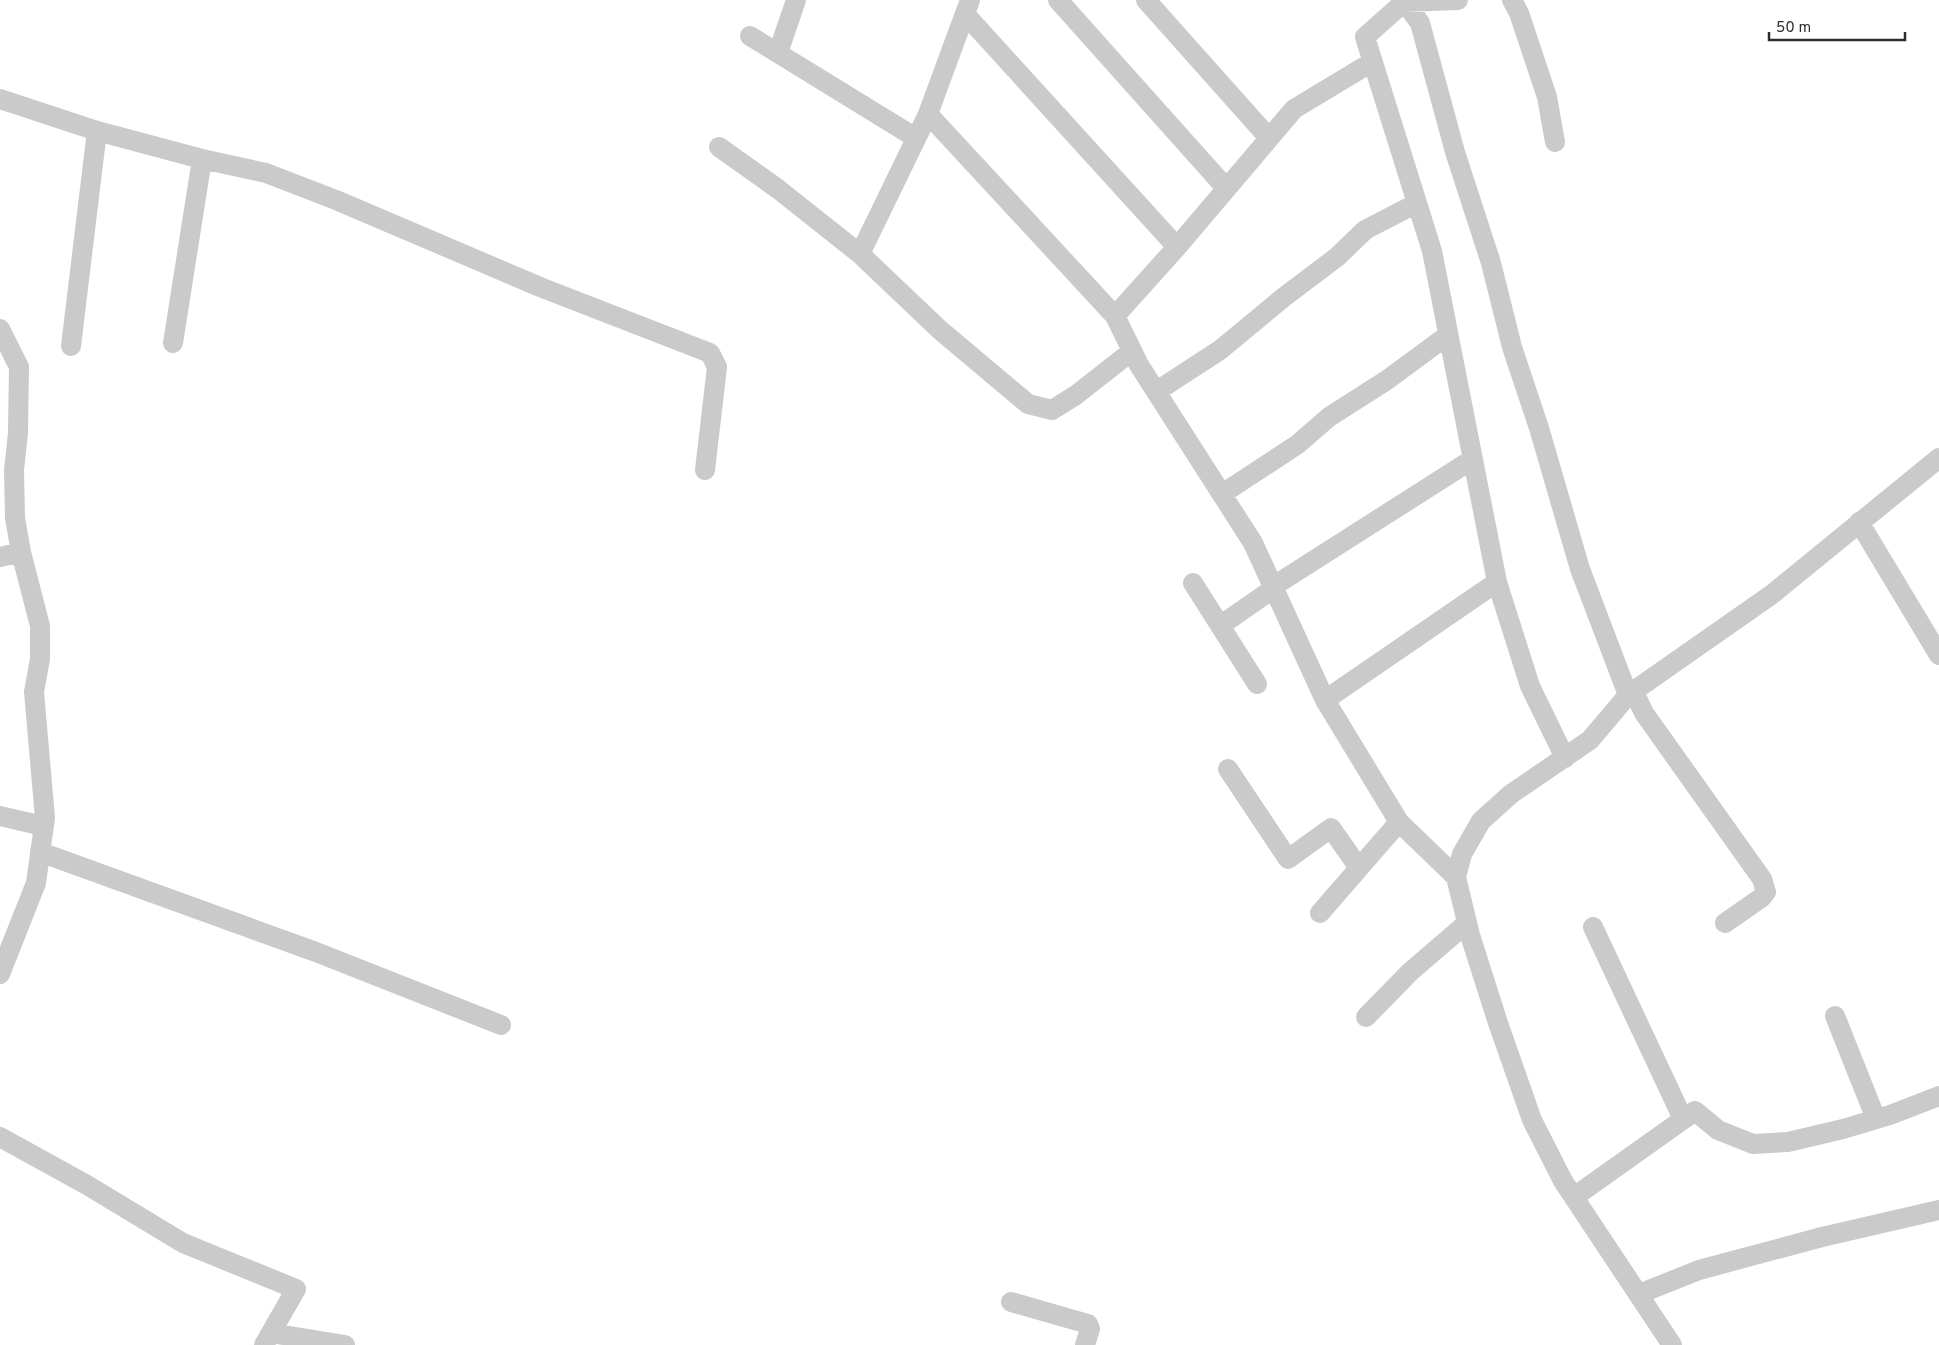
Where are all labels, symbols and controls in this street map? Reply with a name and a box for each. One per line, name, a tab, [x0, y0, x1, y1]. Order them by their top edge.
scale bar	[1769, 10, 1905, 42]
text: 50 m	[1776, 19, 1811, 38]

